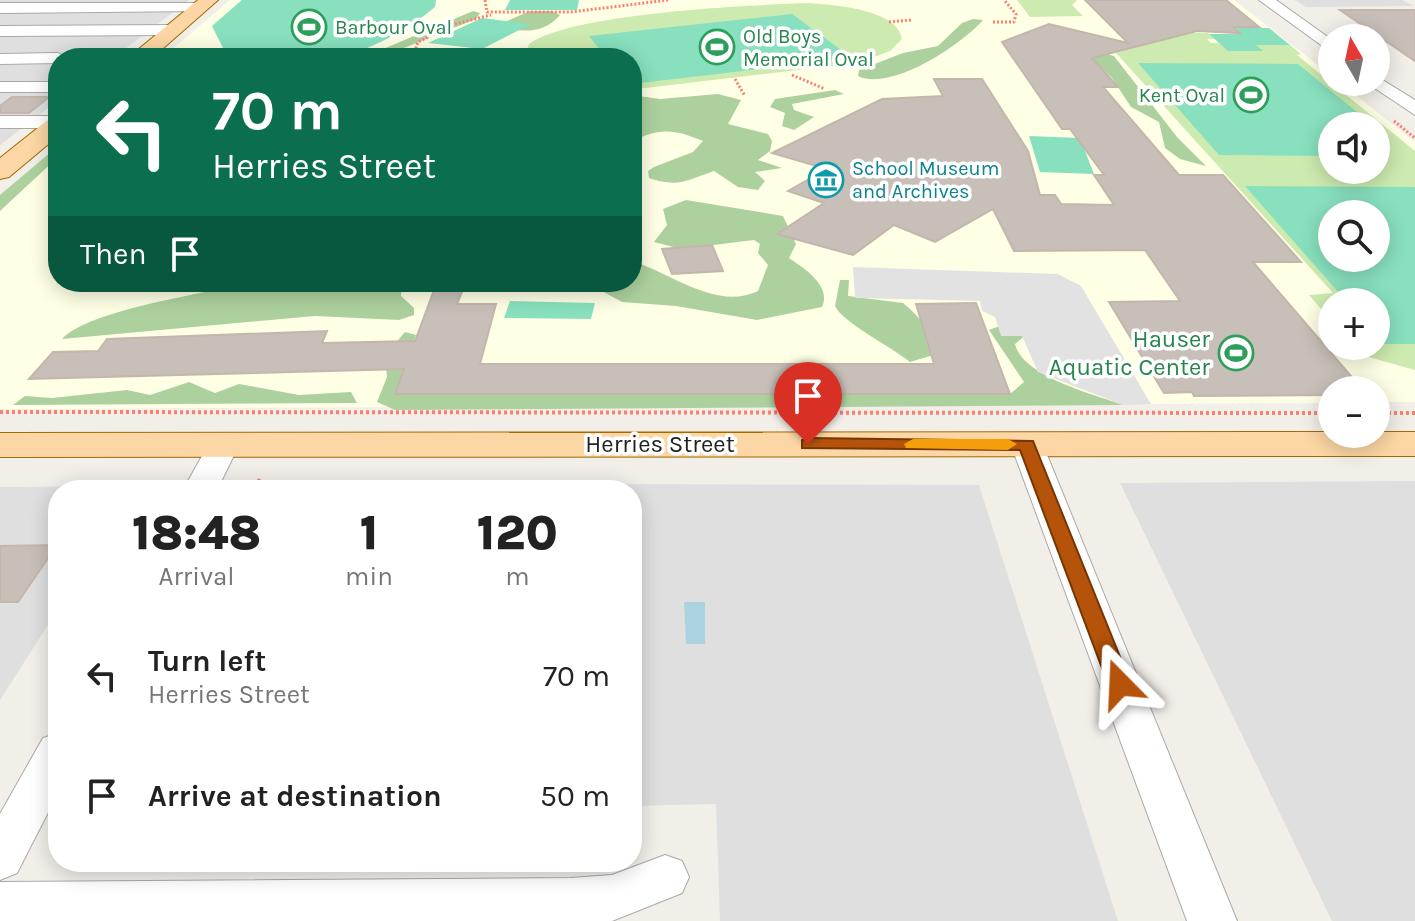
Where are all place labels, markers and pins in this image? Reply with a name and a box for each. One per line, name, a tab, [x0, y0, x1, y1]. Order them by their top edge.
sports icon: Barbour Oval	[290, 8, 328, 46]
place label: Barbour Oval	[335, 16, 452, 39]
place label: Old Boys Memorial Oval	[743, 25, 874, 71]
sports icon: Old Boys Memorial Oval	[698, 28, 736, 66]
sports icon: Kent Oval	[1232, 76, 1270, 114]
place label: Kent Oval	[1139, 84, 1225, 107]
place label: School Museum and Archives	[852, 157, 999, 203]
museum icon: School Museum and Archives	[807, 161, 845, 199]
place label: Hauser Aquatic Center	[1049, 325, 1210, 381]
sports icon: Hauser Aquatic Center	[1217, 334, 1255, 372]
pin	[774, 362, 842, 444]

